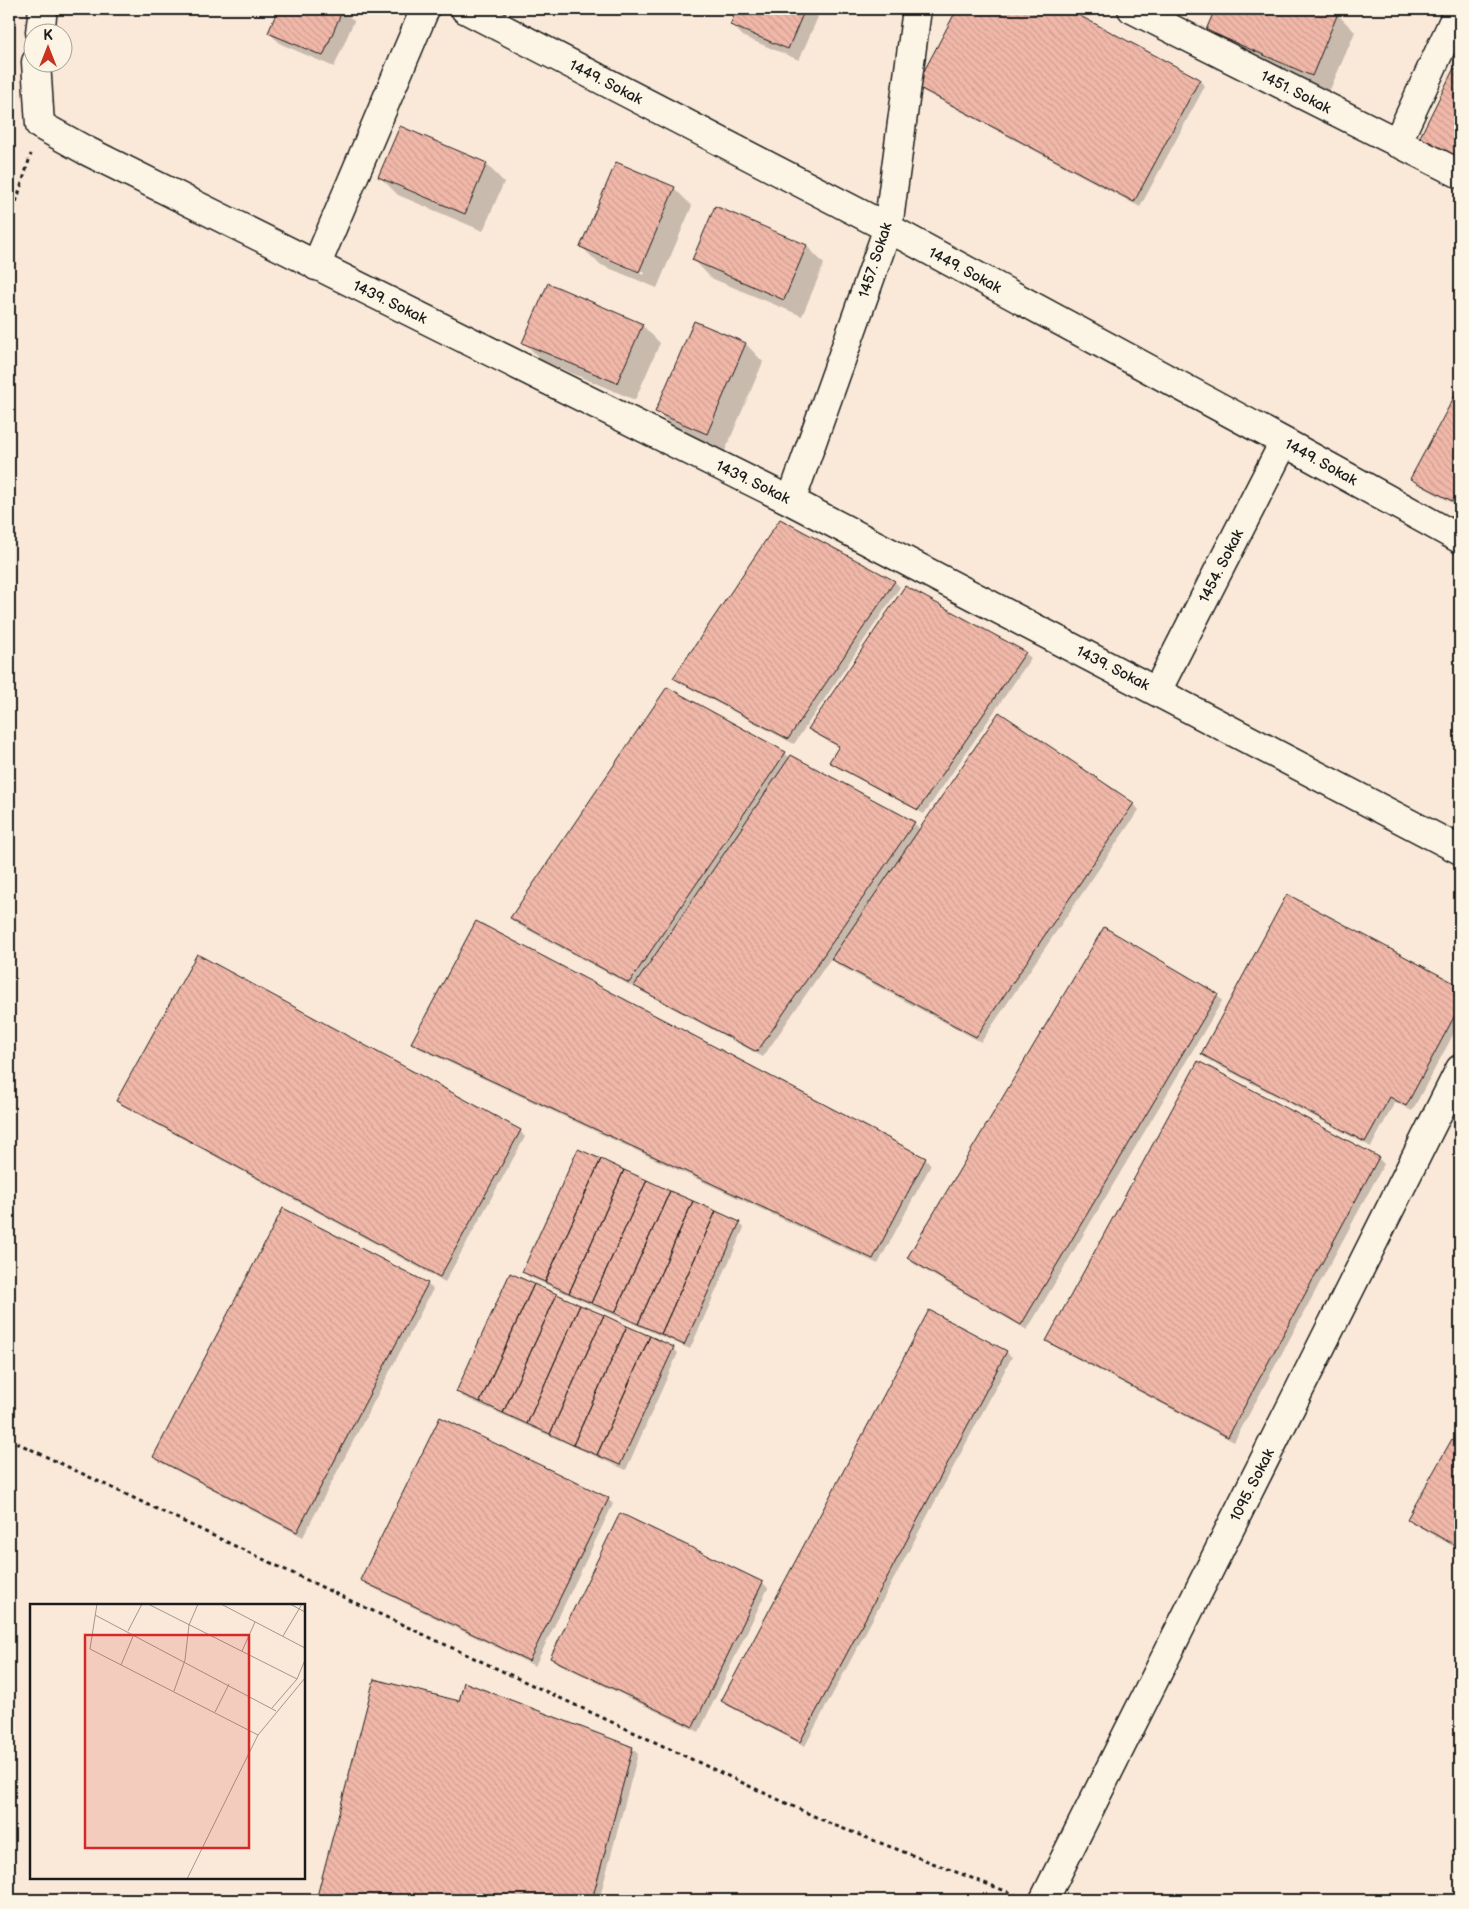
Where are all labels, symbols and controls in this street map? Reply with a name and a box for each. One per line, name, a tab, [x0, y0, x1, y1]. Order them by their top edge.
north arrow	[22, 22, 72, 72]
text: K	[43, 27, 53, 44]
street label: 1449. Sokak	[566, 56, 646, 109]
street label: 1451. Sokak	[1257, 67, 1335, 119]
street label: 1457. Sokak	[854, 219, 897, 300]
street label: 1449. Sokak	[925, 243, 1005, 298]
street label: 1439. Sokak	[350, 276, 431, 329]
street label: 1449. Sokak	[1281, 435, 1361, 490]
street label: 1439. Sokak	[713, 456, 794, 509]
street label: 1454. Sokak	[1195, 526, 1248, 606]
street label: 1439. Sokak	[1073, 642, 1153, 695]
street label: 1095. Sokak	[1226, 1445, 1279, 1525]
inset map	[30, 1604, 305, 1879]

